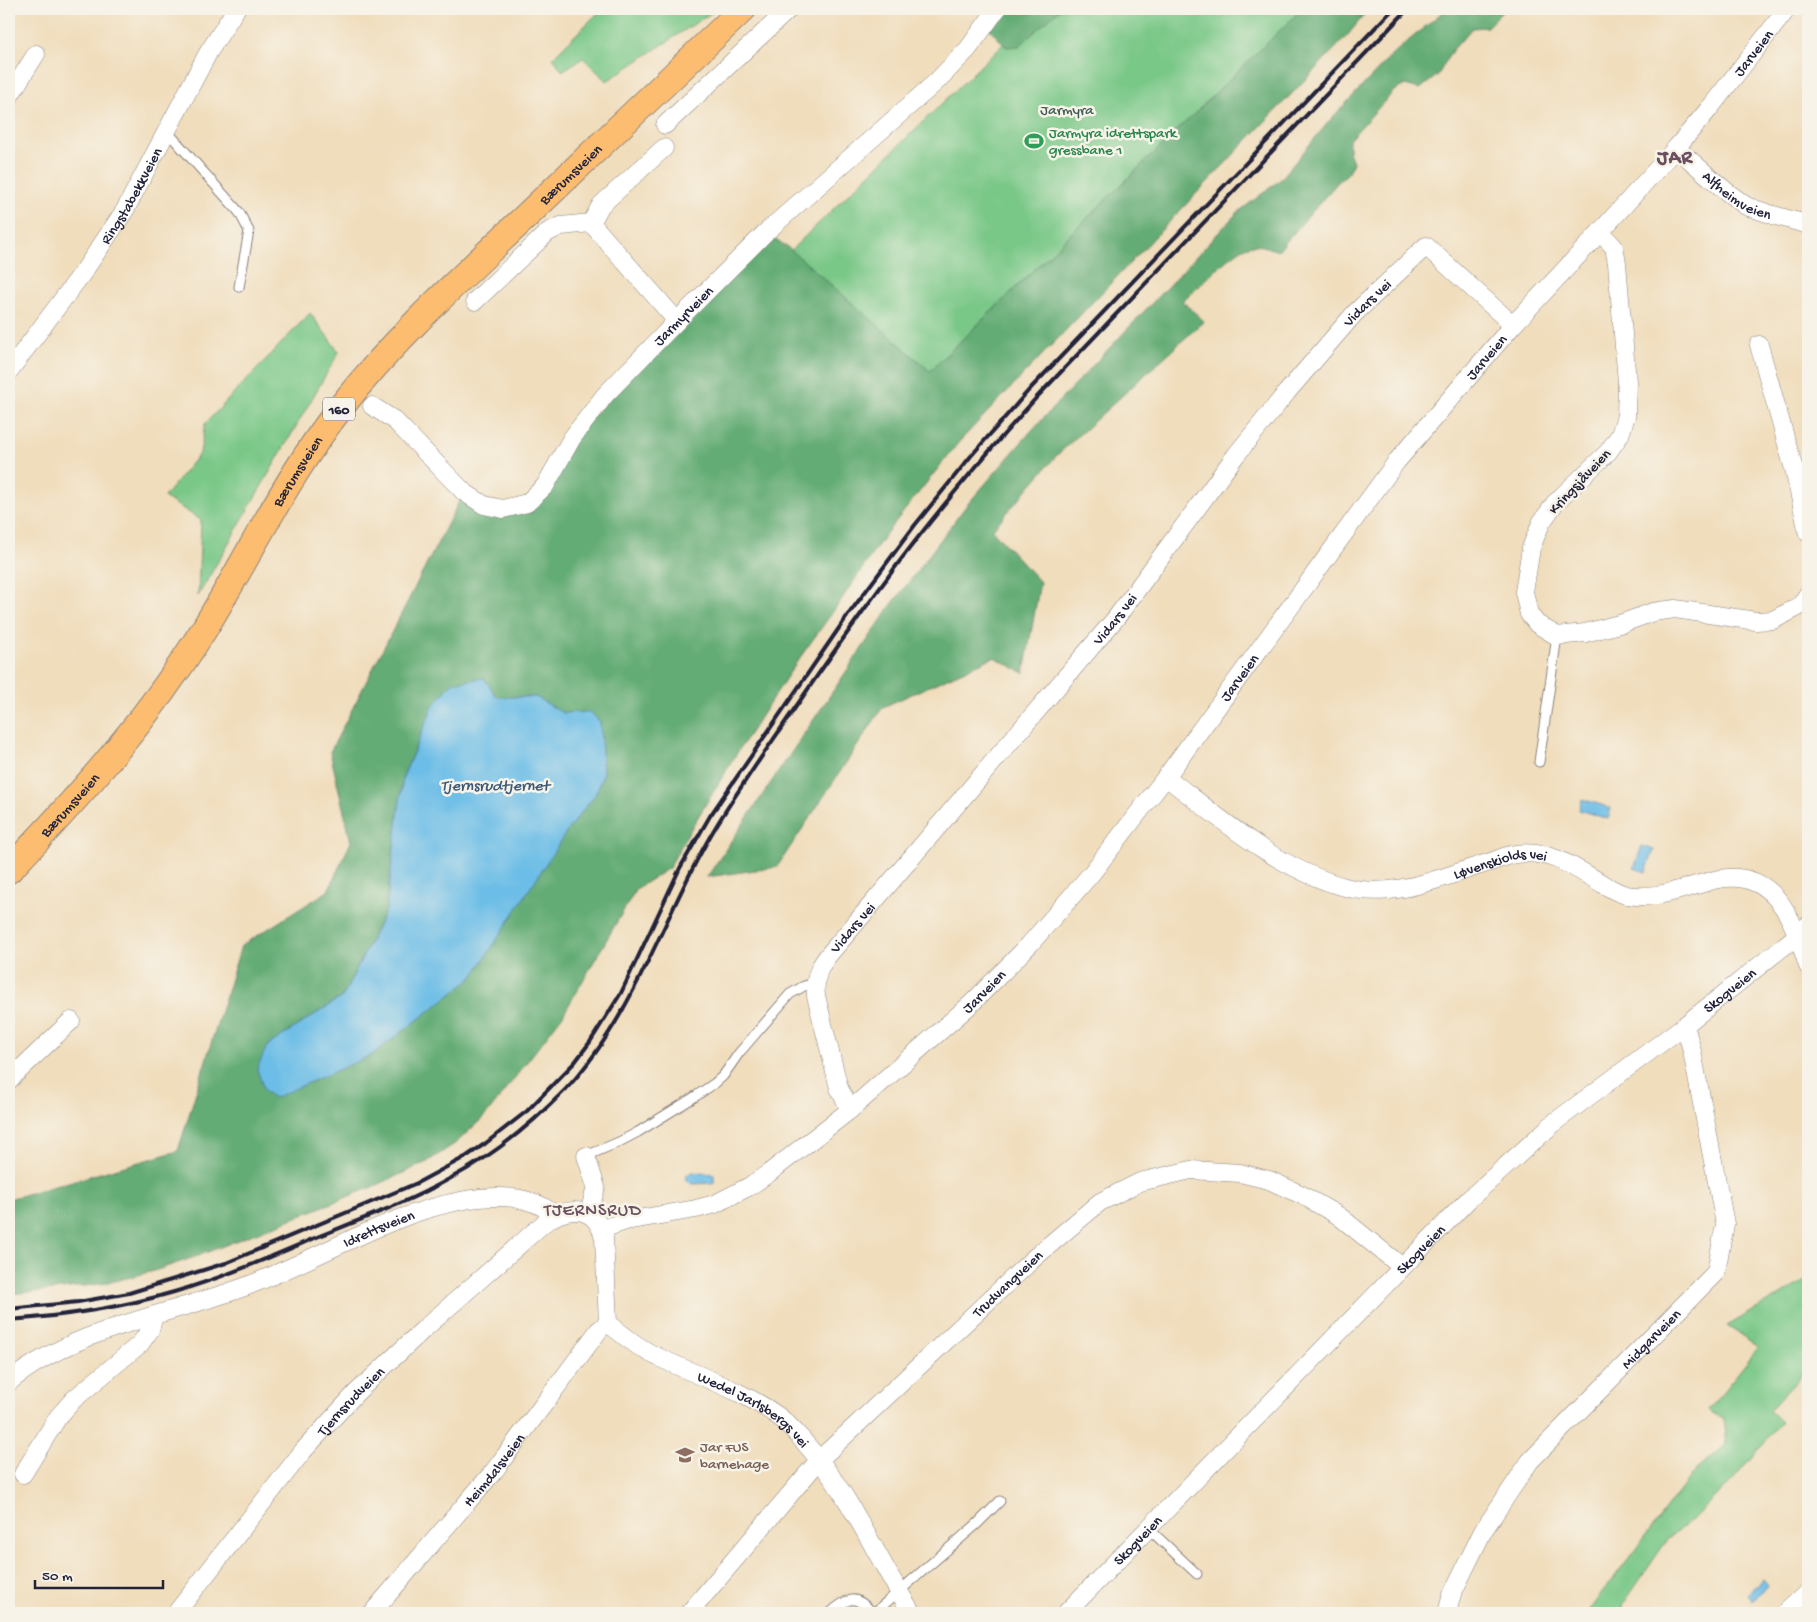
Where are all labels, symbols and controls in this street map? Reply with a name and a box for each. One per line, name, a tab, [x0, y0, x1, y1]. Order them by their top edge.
street label: Jarveien	[1731, 27, 1778, 81]
park label: Jarmyra	[1040, 102, 1094, 120]
place label: Jarmyra idrettspark gressbane 1	[1049, 125, 1178, 160]
sports icon: Jarmyra idrettspark gressbane 1	[1023, 130, 1045, 152]
street label: Bærumsveien	[536, 141, 607, 210]
street label: Ringstabekkveien	[98, 145, 167, 248]
district label: JAR	[1656, 148, 1693, 171]
street label: Alfheimveien	[1698, 168, 1773, 225]
street label: Vidars vei	[1339, 276, 1396, 332]
street label: Jarmyrveien	[651, 283, 718, 351]
street label: Jarveien	[1463, 332, 1512, 384]
road number: 160	[323, 398, 355, 420]
street label: Bærumsveien	[269, 433, 328, 512]
street label: Kringsjåveien	[1546, 446, 1615, 519]
street label: Vidars vei	[1089, 591, 1142, 650]
street label: Jarveien	[1217, 651, 1264, 706]
street label: Bærumsveien	[37, 770, 104, 843]
water label: Tjernsrudtjernet	[441, 778, 552, 797]
street label: Løvenskiolds vei	[1451, 846, 1549, 885]
street label: Vidars vei	[826, 900, 880, 958]
street label: Skogveien	[1700, 965, 1761, 1018]
street label: Jarveien	[960, 967, 1011, 1018]
district label: TJERNSRUD	[543, 1201, 642, 1222]
street label: Idrettsveien	[341, 1207, 417, 1253]
street label: Skogveien	[1394, 1222, 1450, 1279]
street label: Trudvangveien	[969, 1247, 1047, 1323]
street label: Midgarveien	[1618, 1306, 1685, 1374]
street label: Tjernsrudveien	[314, 1364, 389, 1441]
street label: Wedel Jarlsbergs vei	[694, 1368, 812, 1452]
street label: Heimdalsveien	[460, 1431, 530, 1511]
place label: Jar FUS barnehage	[700, 1439, 769, 1474]
school or university icon: Jar FUS barnehage	[674, 1444, 696, 1466]
street label: Skogveien	[1110, 1513, 1167, 1570]
scale bar	[35, 1557, 162, 1589]
text: 50 m	[42, 1568, 73, 1586]

